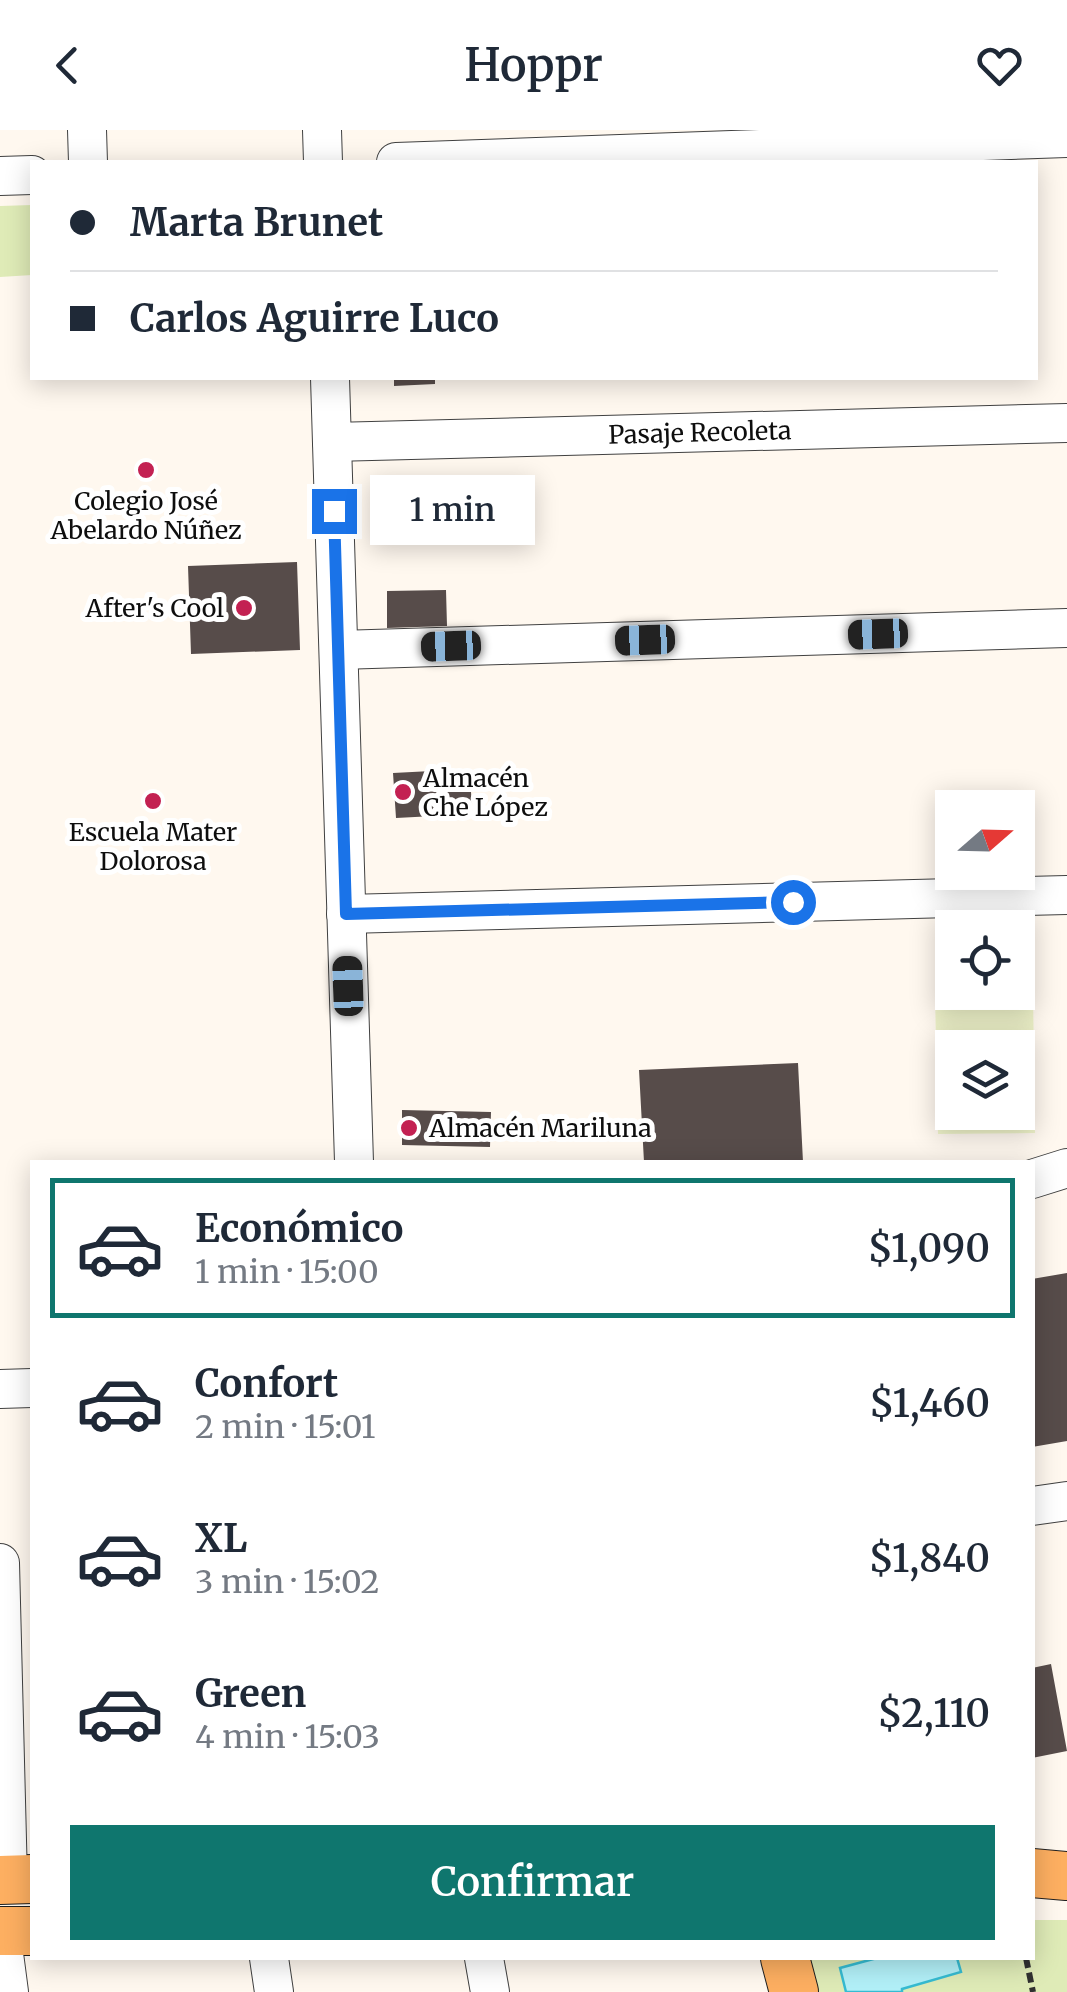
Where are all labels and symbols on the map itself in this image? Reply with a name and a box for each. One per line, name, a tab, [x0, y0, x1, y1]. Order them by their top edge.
street label: Pasaje Recoleta	[608, 414, 792, 451]
marker: Colegio José Abelardo Núñez	[135, 459, 157, 481]
callout: 1 min	[369, 476, 534, 546]
place label: Colegio José Abelardo Núñez	[49, 485, 242, 546]
route end	[312, 489, 357, 534]
place label: After's Cool	[85, 592, 224, 624]
marker: After's Cool	[233, 597, 255, 619]
car	[847, 618, 909, 650]
car	[614, 624, 676, 656]
car	[420, 630, 482, 662]
place label: Almacén Che López	[422, 762, 548, 823]
marker: Almacén Che López	[392, 781, 414, 803]
marker: Escuela Mater Dolorosa	[142, 790, 164, 812]
north arrow	[935, 790, 1035, 890]
place label: Escuela Mater Dolorosa	[69, 816, 237, 877]
route start	[771, 880, 816, 925]
car	[332, 955, 364, 1017]
place label: Almacén Mariluna	[428, 1112, 652, 1144]
marker: Almacén Mariluna	[398, 1117, 420, 1139]

